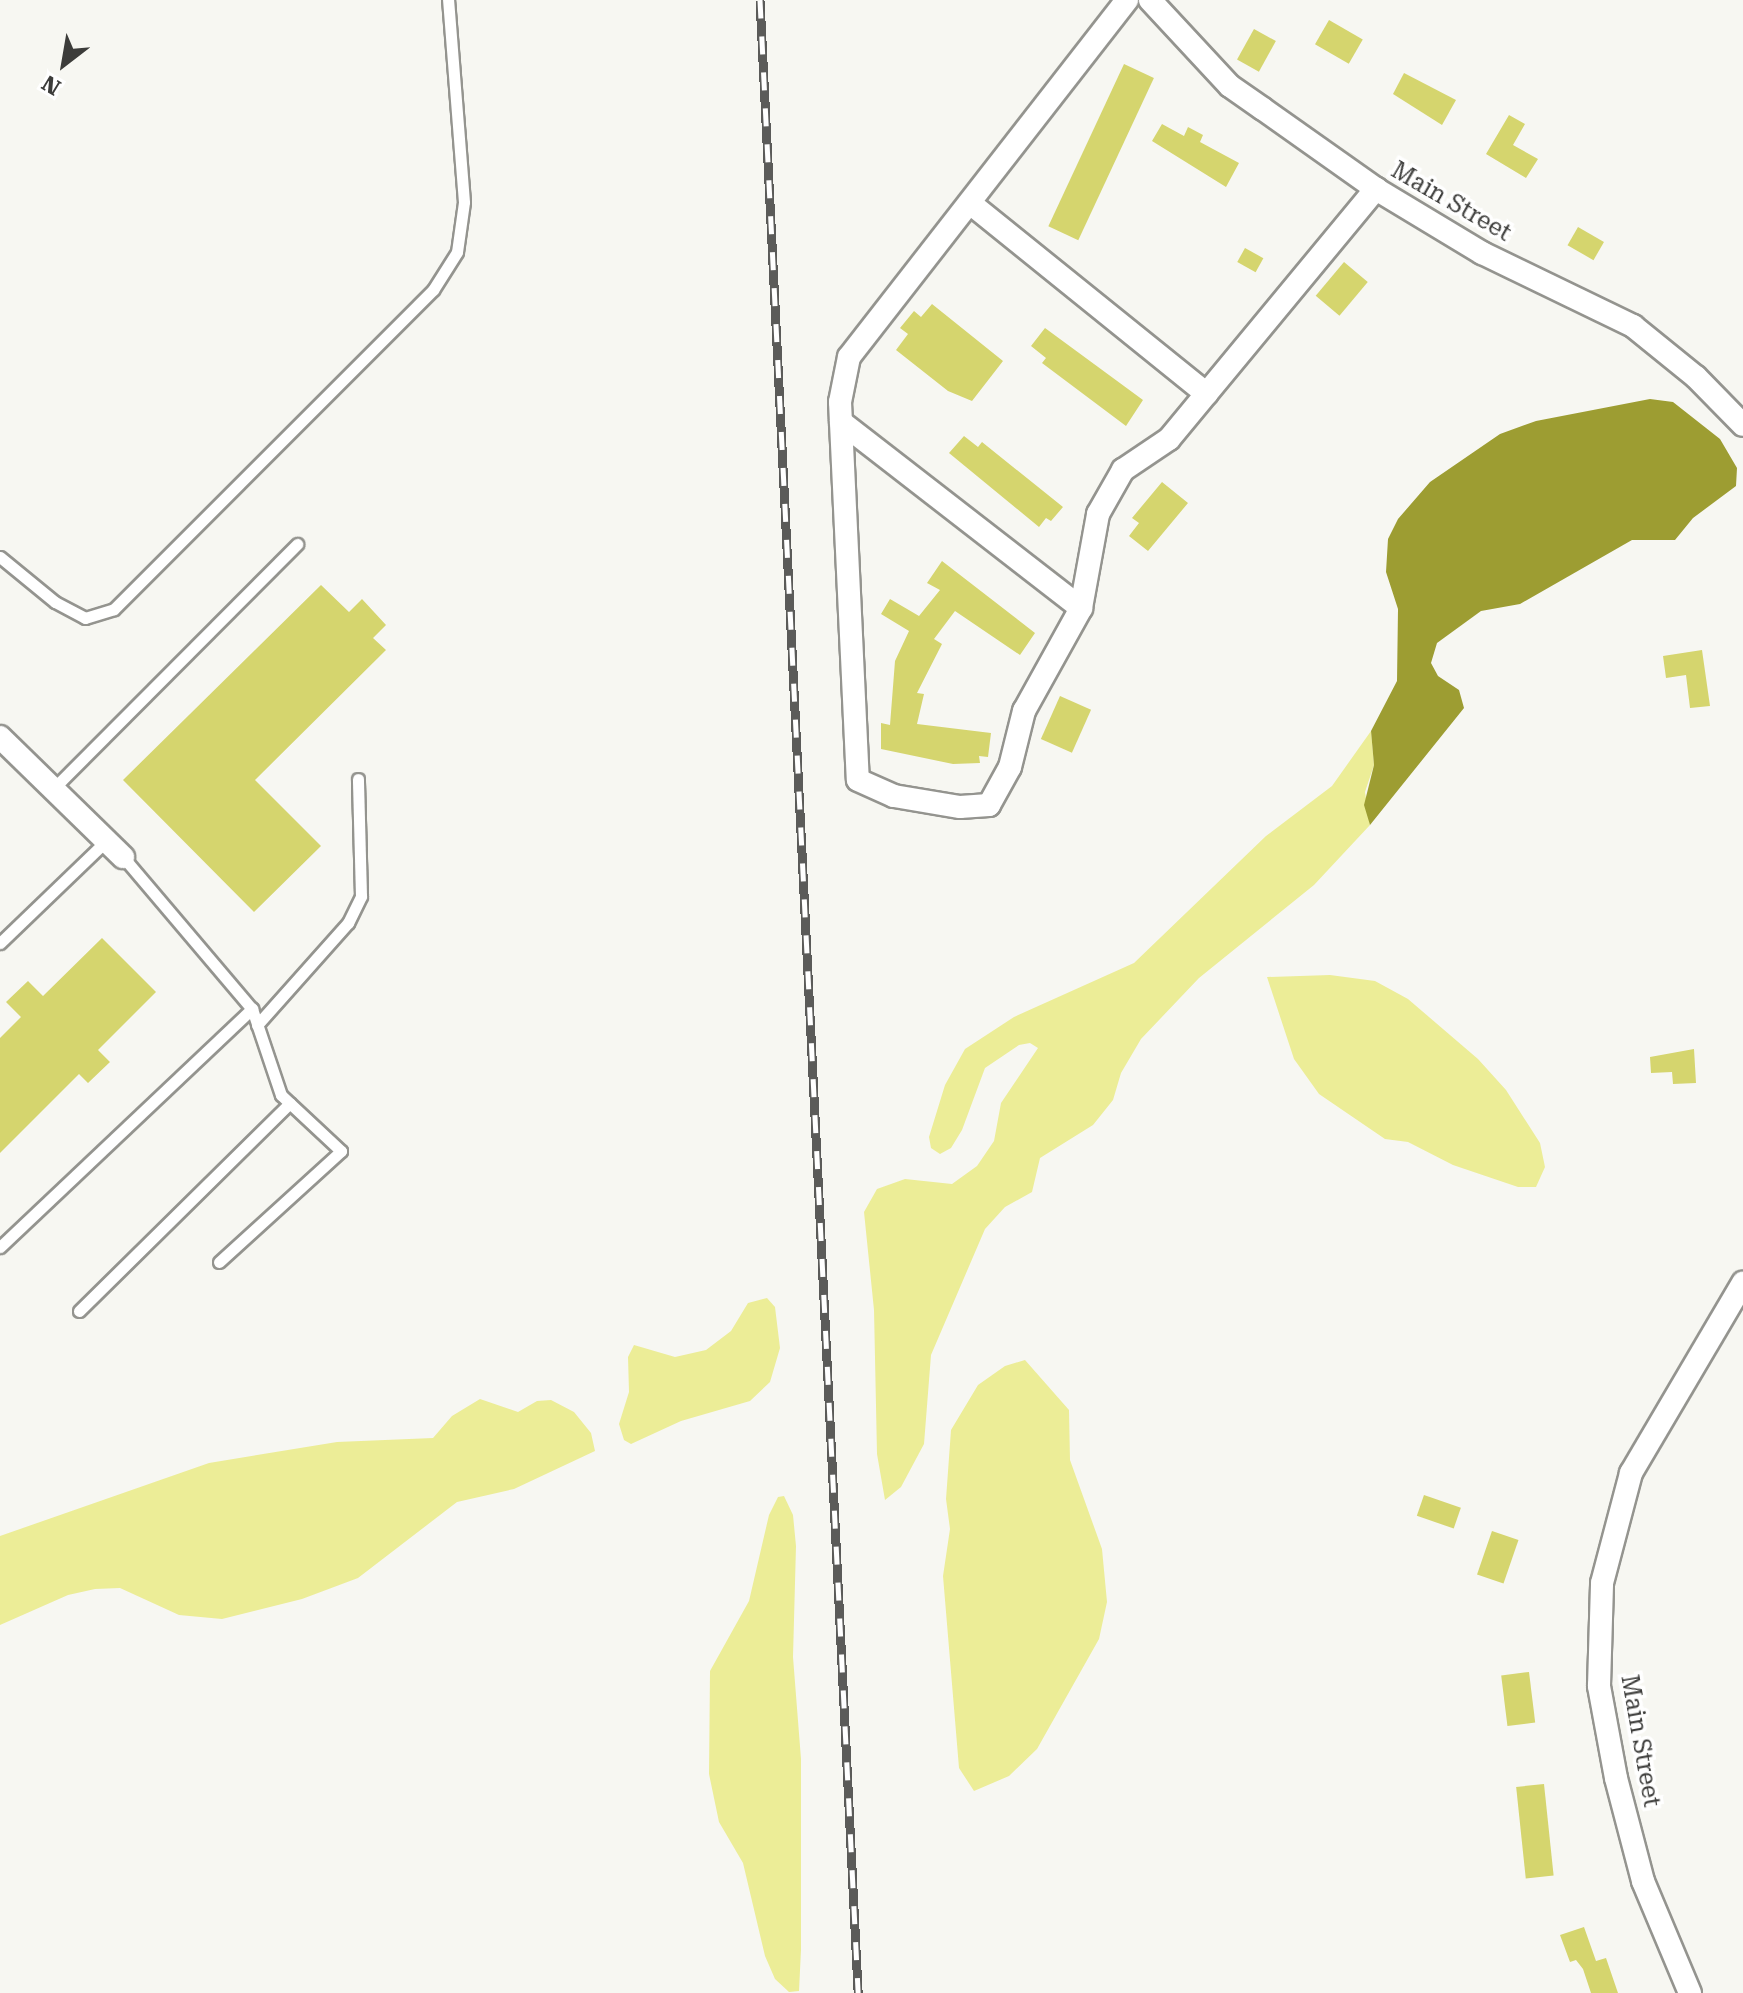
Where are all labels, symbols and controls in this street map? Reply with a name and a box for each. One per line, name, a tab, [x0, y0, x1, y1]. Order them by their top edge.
north arrow	[24, 24, 104, 104]
text: N	[38, 70, 65, 100]
street label: Main Street	[1386, 156, 1516, 248]
street label: Main Street	[1614, 1673, 1666, 1809]

